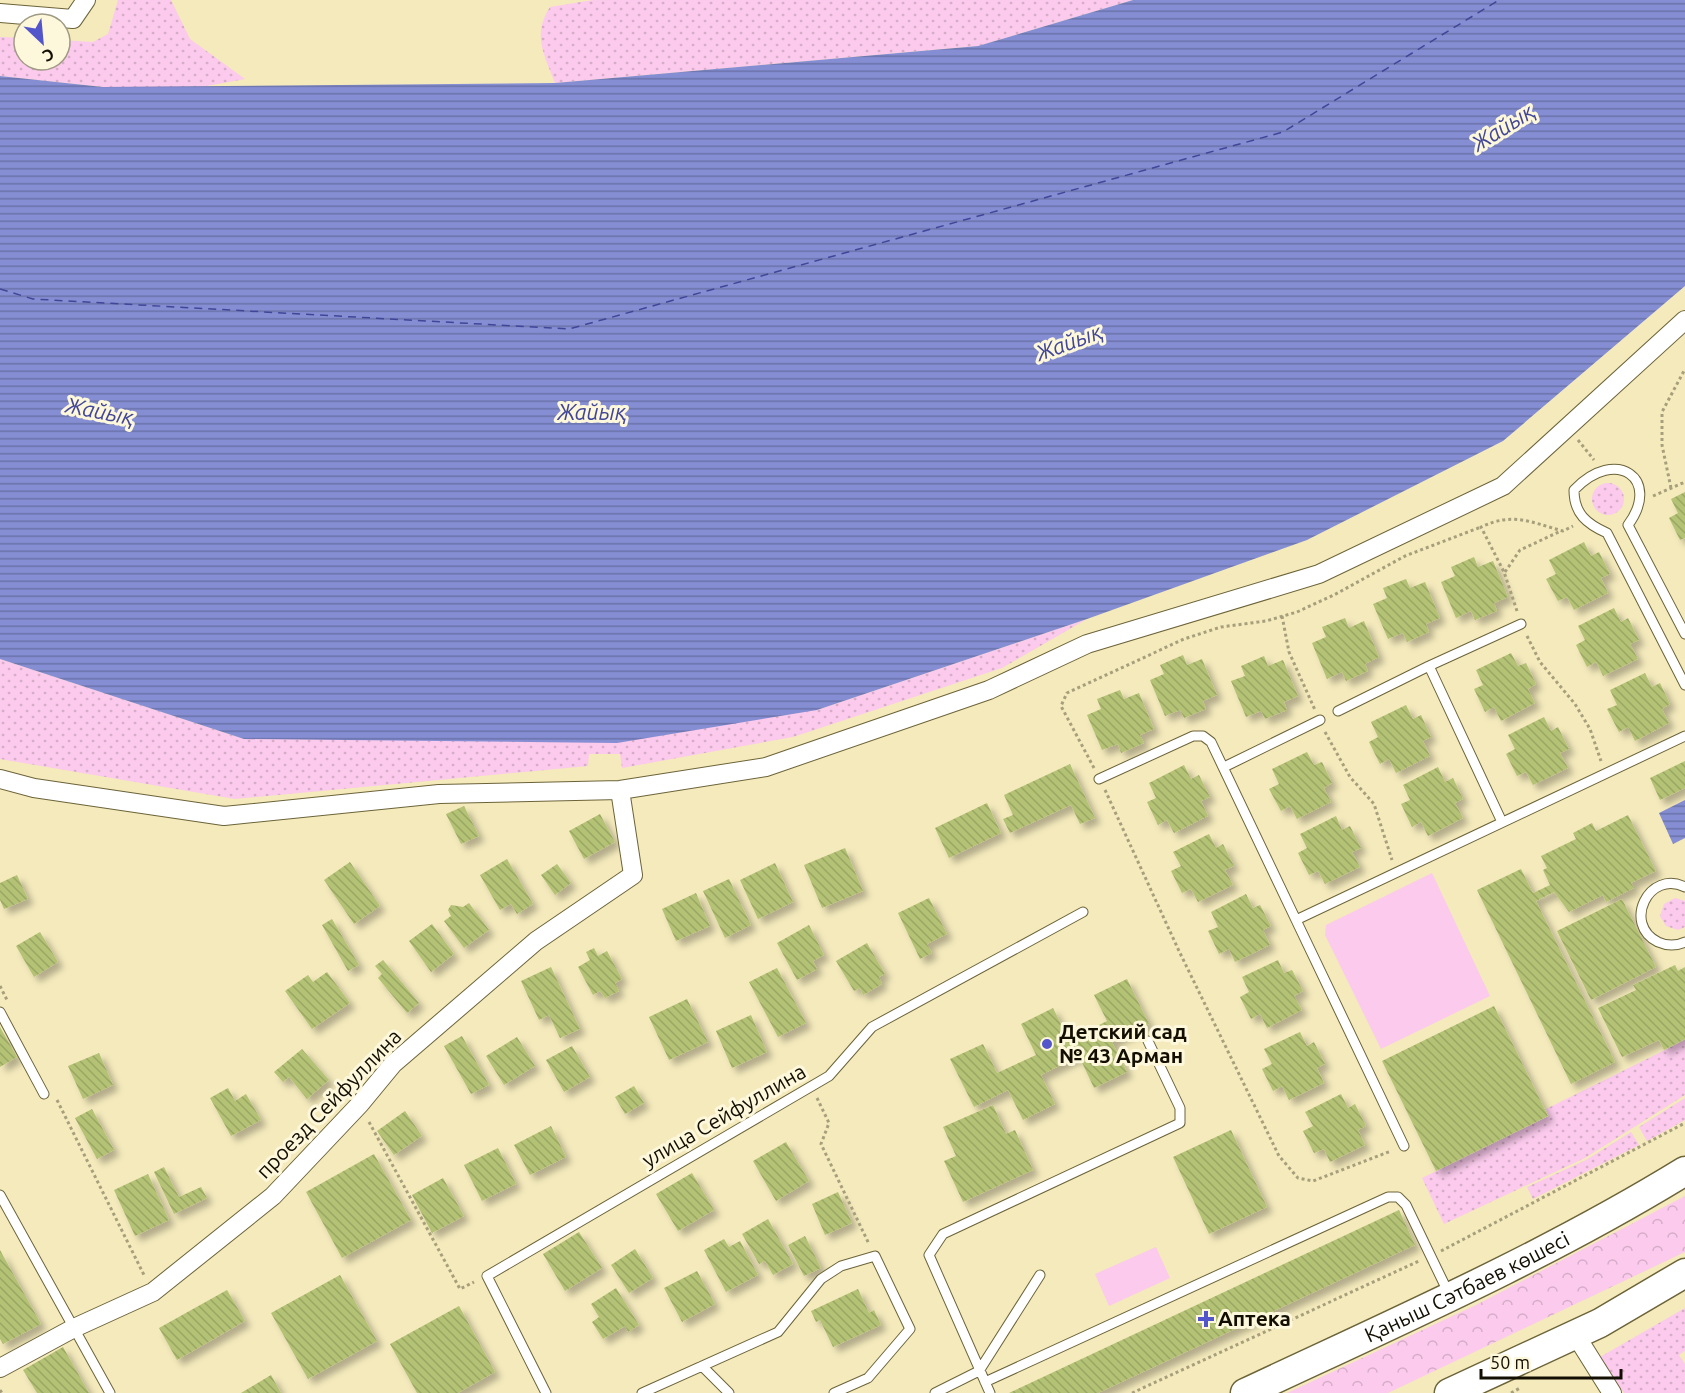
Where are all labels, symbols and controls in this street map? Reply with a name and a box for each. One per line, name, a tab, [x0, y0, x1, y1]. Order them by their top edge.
north arrow	[12, 12, 72, 72]
text: С	[40, 45, 57, 66]
water label: Жайық	[1465, 98, 1539, 156]
water label: Жайық	[1030, 318, 1106, 366]
water label: Жайық	[62, 391, 137, 429]
water label: Жайық	[556, 399, 627, 424]
place label: Детский сад № 43 Арман	[1059, 1019, 1187, 1067]
street label: проезд Сейфуллина	[251, 1024, 406, 1183]
marker: Детский сад № 43 Арман	[1040, 1037, 1054, 1051]
street label: улица Сейфуллина	[637, 1059, 810, 1172]
street label: Қаныш Сәтбаев көшесі	[1361, 1226, 1573, 1347]
place label: Аптека	[1218, 1306, 1291, 1330]
marker: Аптека	[1199, 1312, 1213, 1326]
scale bar	[1481, 1342, 1620, 1380]
text: 50 m	[1490, 1352, 1530, 1372]

